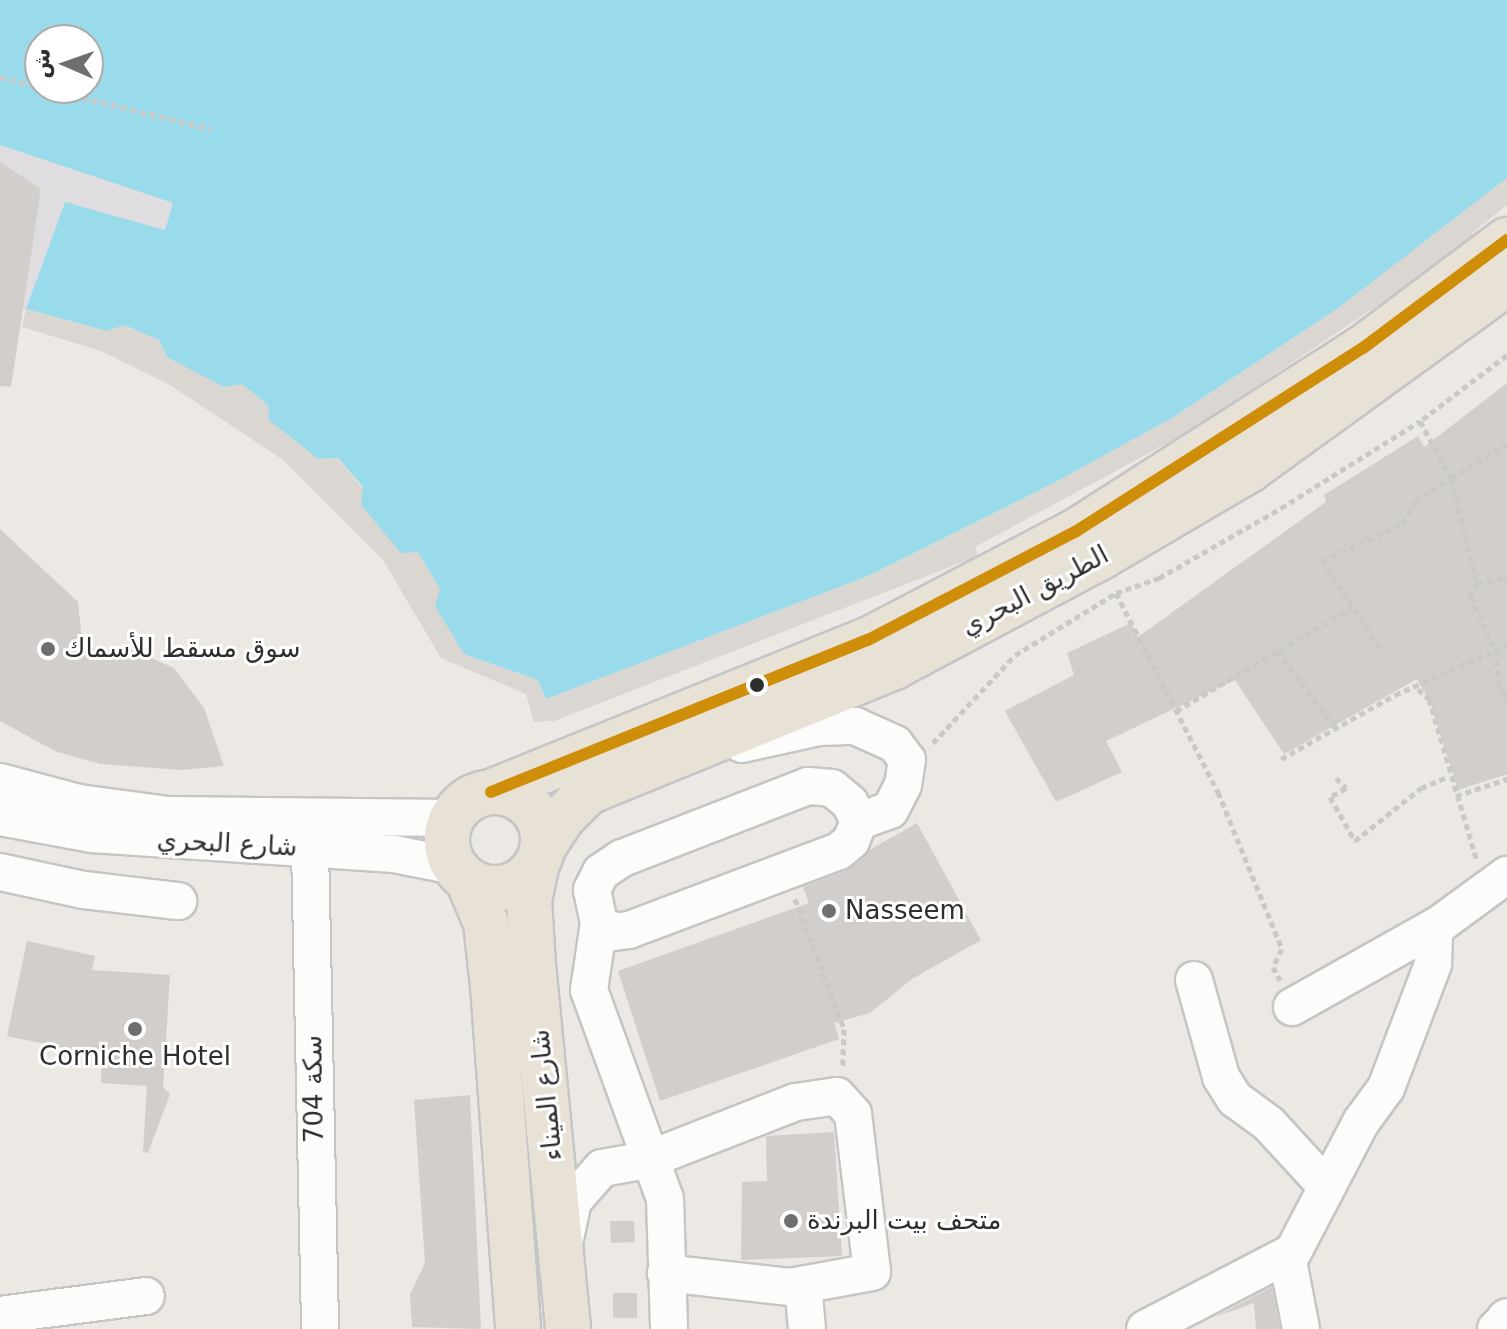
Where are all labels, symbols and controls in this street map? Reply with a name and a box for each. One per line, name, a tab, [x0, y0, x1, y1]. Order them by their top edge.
north arrow	[24, 24, 104, 104]
text: ش	[28, 48, 55, 79]
street label: الطريق البحري	[956, 539, 1114, 643]
place label: سوق مسقط للأسماك	[64, 633, 300, 665]
marker: سوق مسقط للأسماك	[39, 640, 57, 658]
unlabelled marker	[749, 677, 765, 693]
street label: شارع البحري	[156, 825, 298, 863]
place label: Nasseem	[845, 895, 965, 927]
marker: Nasseem	[820, 902, 838, 920]
marker: Corniche Hotel	[126, 1020, 144, 1038]
street label: شارع الميناء	[525, 1028, 569, 1162]
street label: سكة 704	[297, 1035, 331, 1143]
place label: Corniche Hotel	[39, 1041, 231, 1073]
place label: متحف بيت البرندة	[807, 1205, 1001, 1237]
marker: متحف بيت البرندة	[782, 1212, 800, 1230]

